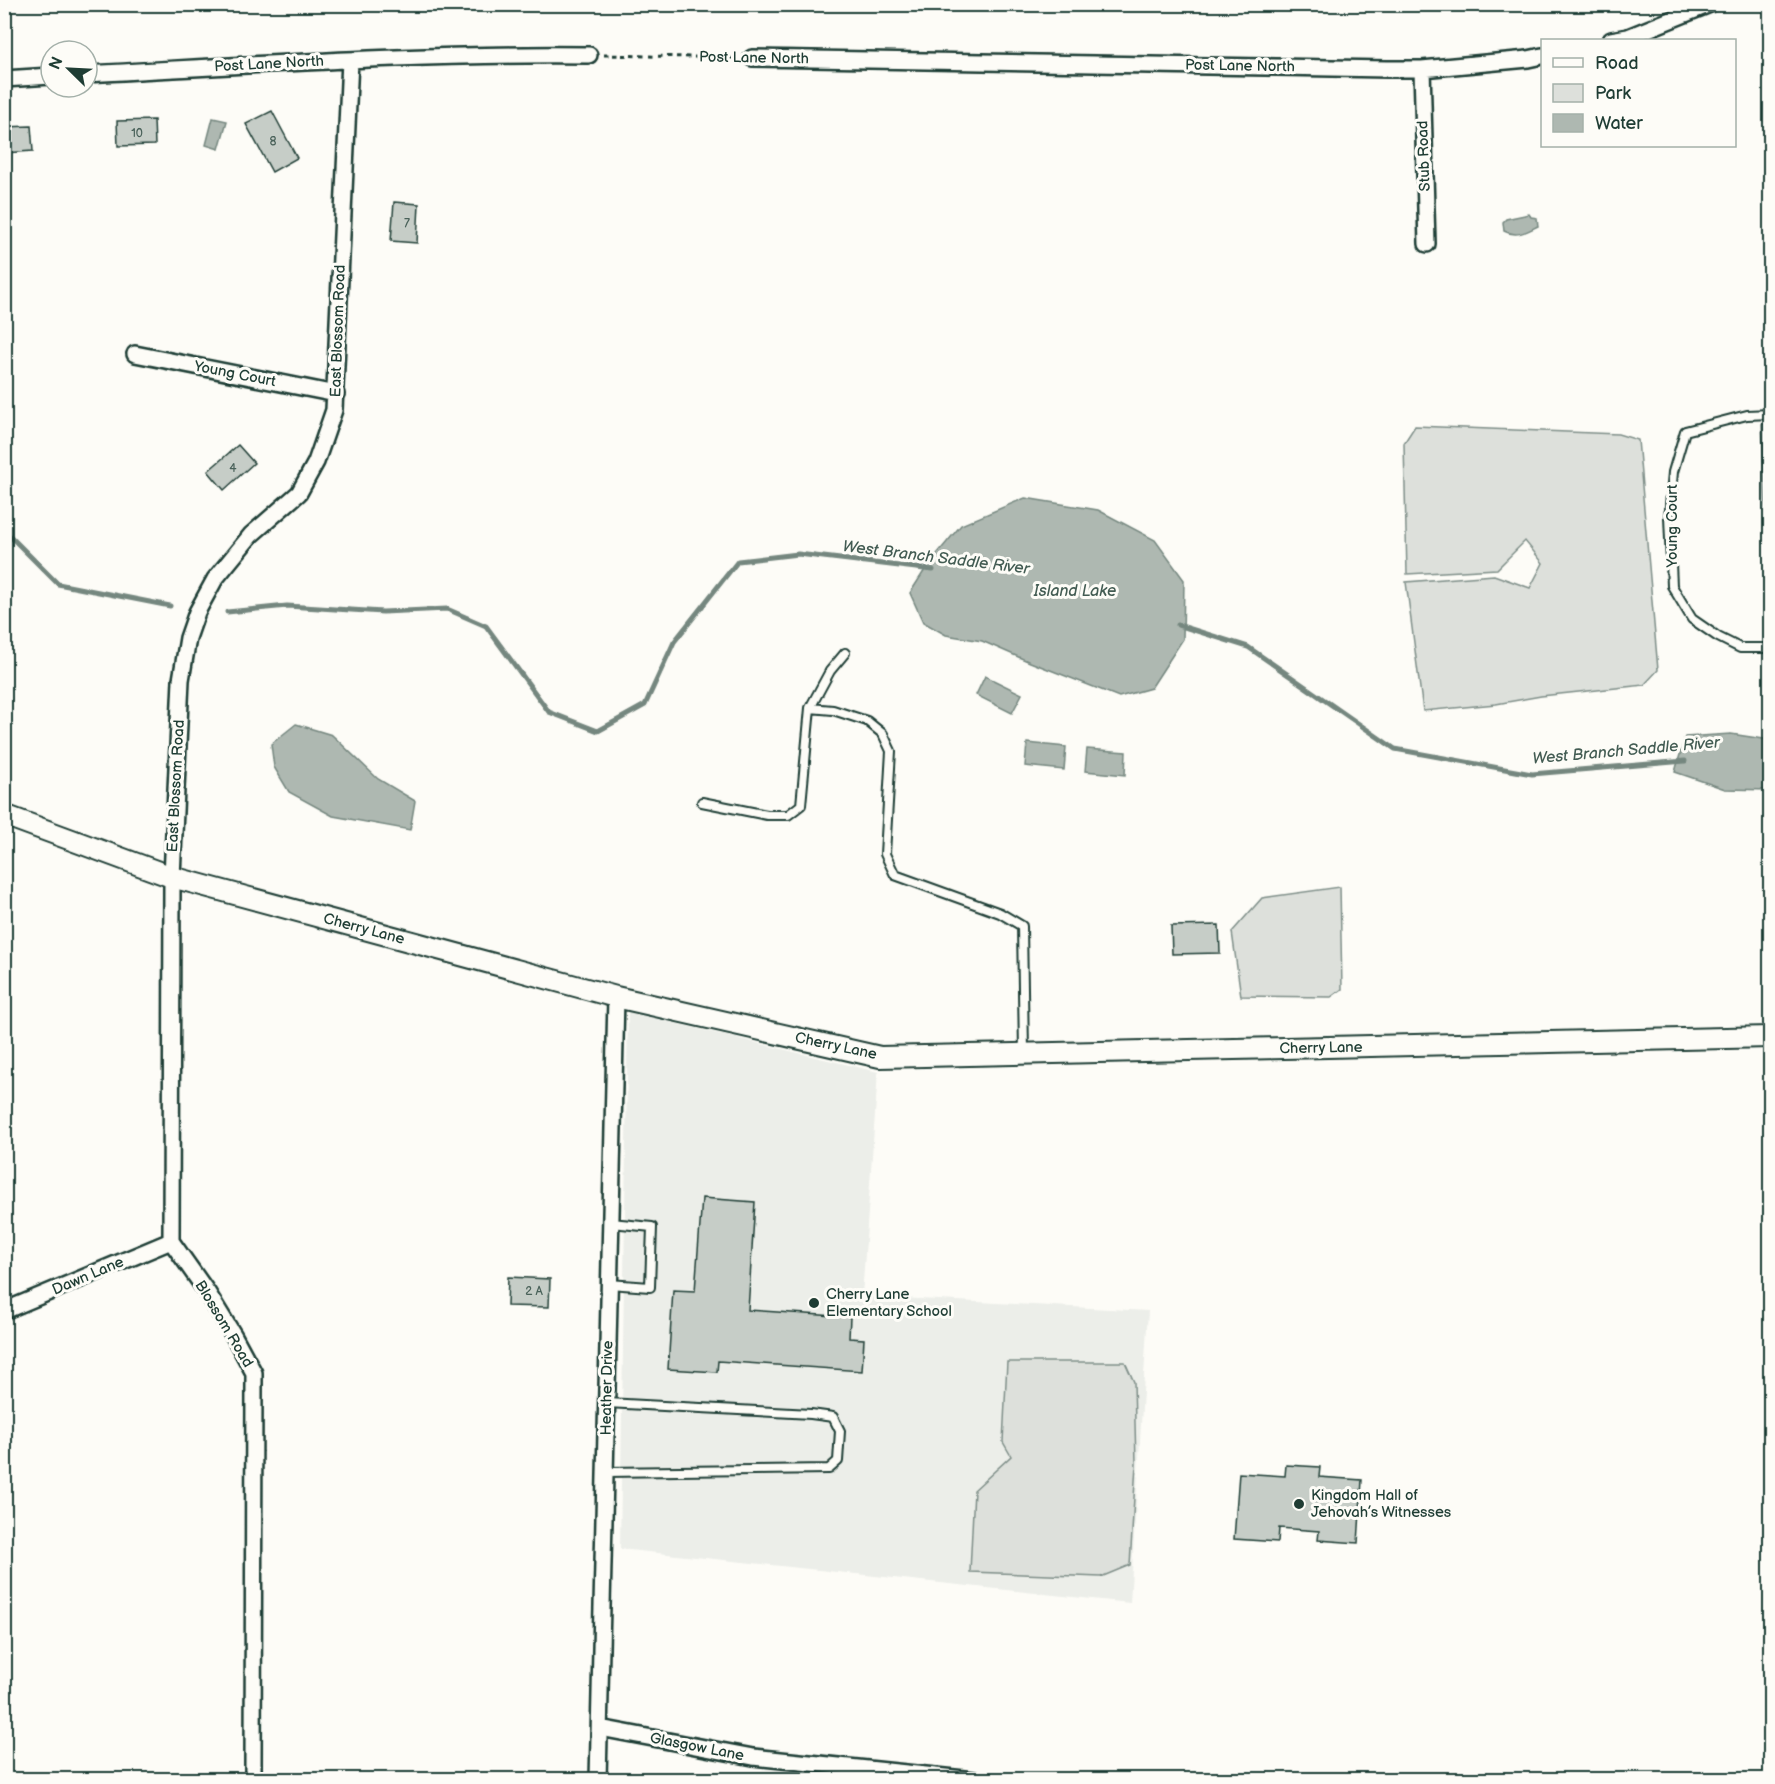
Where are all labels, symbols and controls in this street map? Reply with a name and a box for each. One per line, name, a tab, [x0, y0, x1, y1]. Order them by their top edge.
north arrow	[39, 39, 99, 99]
legend	[1541, 39, 1736, 147]
street label: Post Lane North	[699, 48, 809, 68]
street label: Post Lane North	[214, 52, 324, 76]
text: Road	[1595, 53, 1639, 74]
text: N	[46, 54, 68, 73]
street label: Post Lane North	[1185, 56, 1295, 76]
text: Park	[1595, 83, 1631, 104]
text: Water	[1595, 113, 1643, 134]
street label: Stub Road	[1413, 120, 1435, 192]
house number: 10	[131, 126, 143, 141]
house number: 8	[270, 134, 277, 149]
house number: 7	[404, 216, 410, 231]
street label: East Blossom Road	[326, 264, 350, 398]
street label: Young Court	[191, 357, 278, 391]
house number: 4	[229, 461, 237, 476]
street label: Young Court	[1663, 484, 1682, 568]
water label: West Branch Saddle River	[842, 537, 1032, 579]
water label: Island Lake	[1033, 582, 1116, 601]
street label: East Blossom Road	[163, 719, 189, 853]
water label: West Branch Saddle River	[1531, 733, 1722, 769]
street label: Cherry Lane	[321, 909, 407, 949]
street label: Cherry Lane	[793, 1028, 879, 1064]
street label: Cherry Lane	[1279, 1038, 1363, 1058]
street label: Dawn Lane	[49, 1252, 127, 1300]
street label: Blossom Road	[191, 1277, 257, 1371]
house number: 2 A	[525, 1284, 543, 1299]
place label: Cherry Lane Elementary School	[826, 1285, 952, 1321]
marker: Cherry Lane Elementary School	[807, 1296, 821, 1310]
street label: Heather Drive	[597, 1340, 617, 1436]
place label: Kingdom Hall of Jehovah’s Witnesses	[1311, 1486, 1452, 1522]
marker: Kingdom Hall of Jehovah’s Witnesses	[1292, 1497, 1306, 1511]
street label: Glasgow Lane	[648, 1729, 746, 1765]

